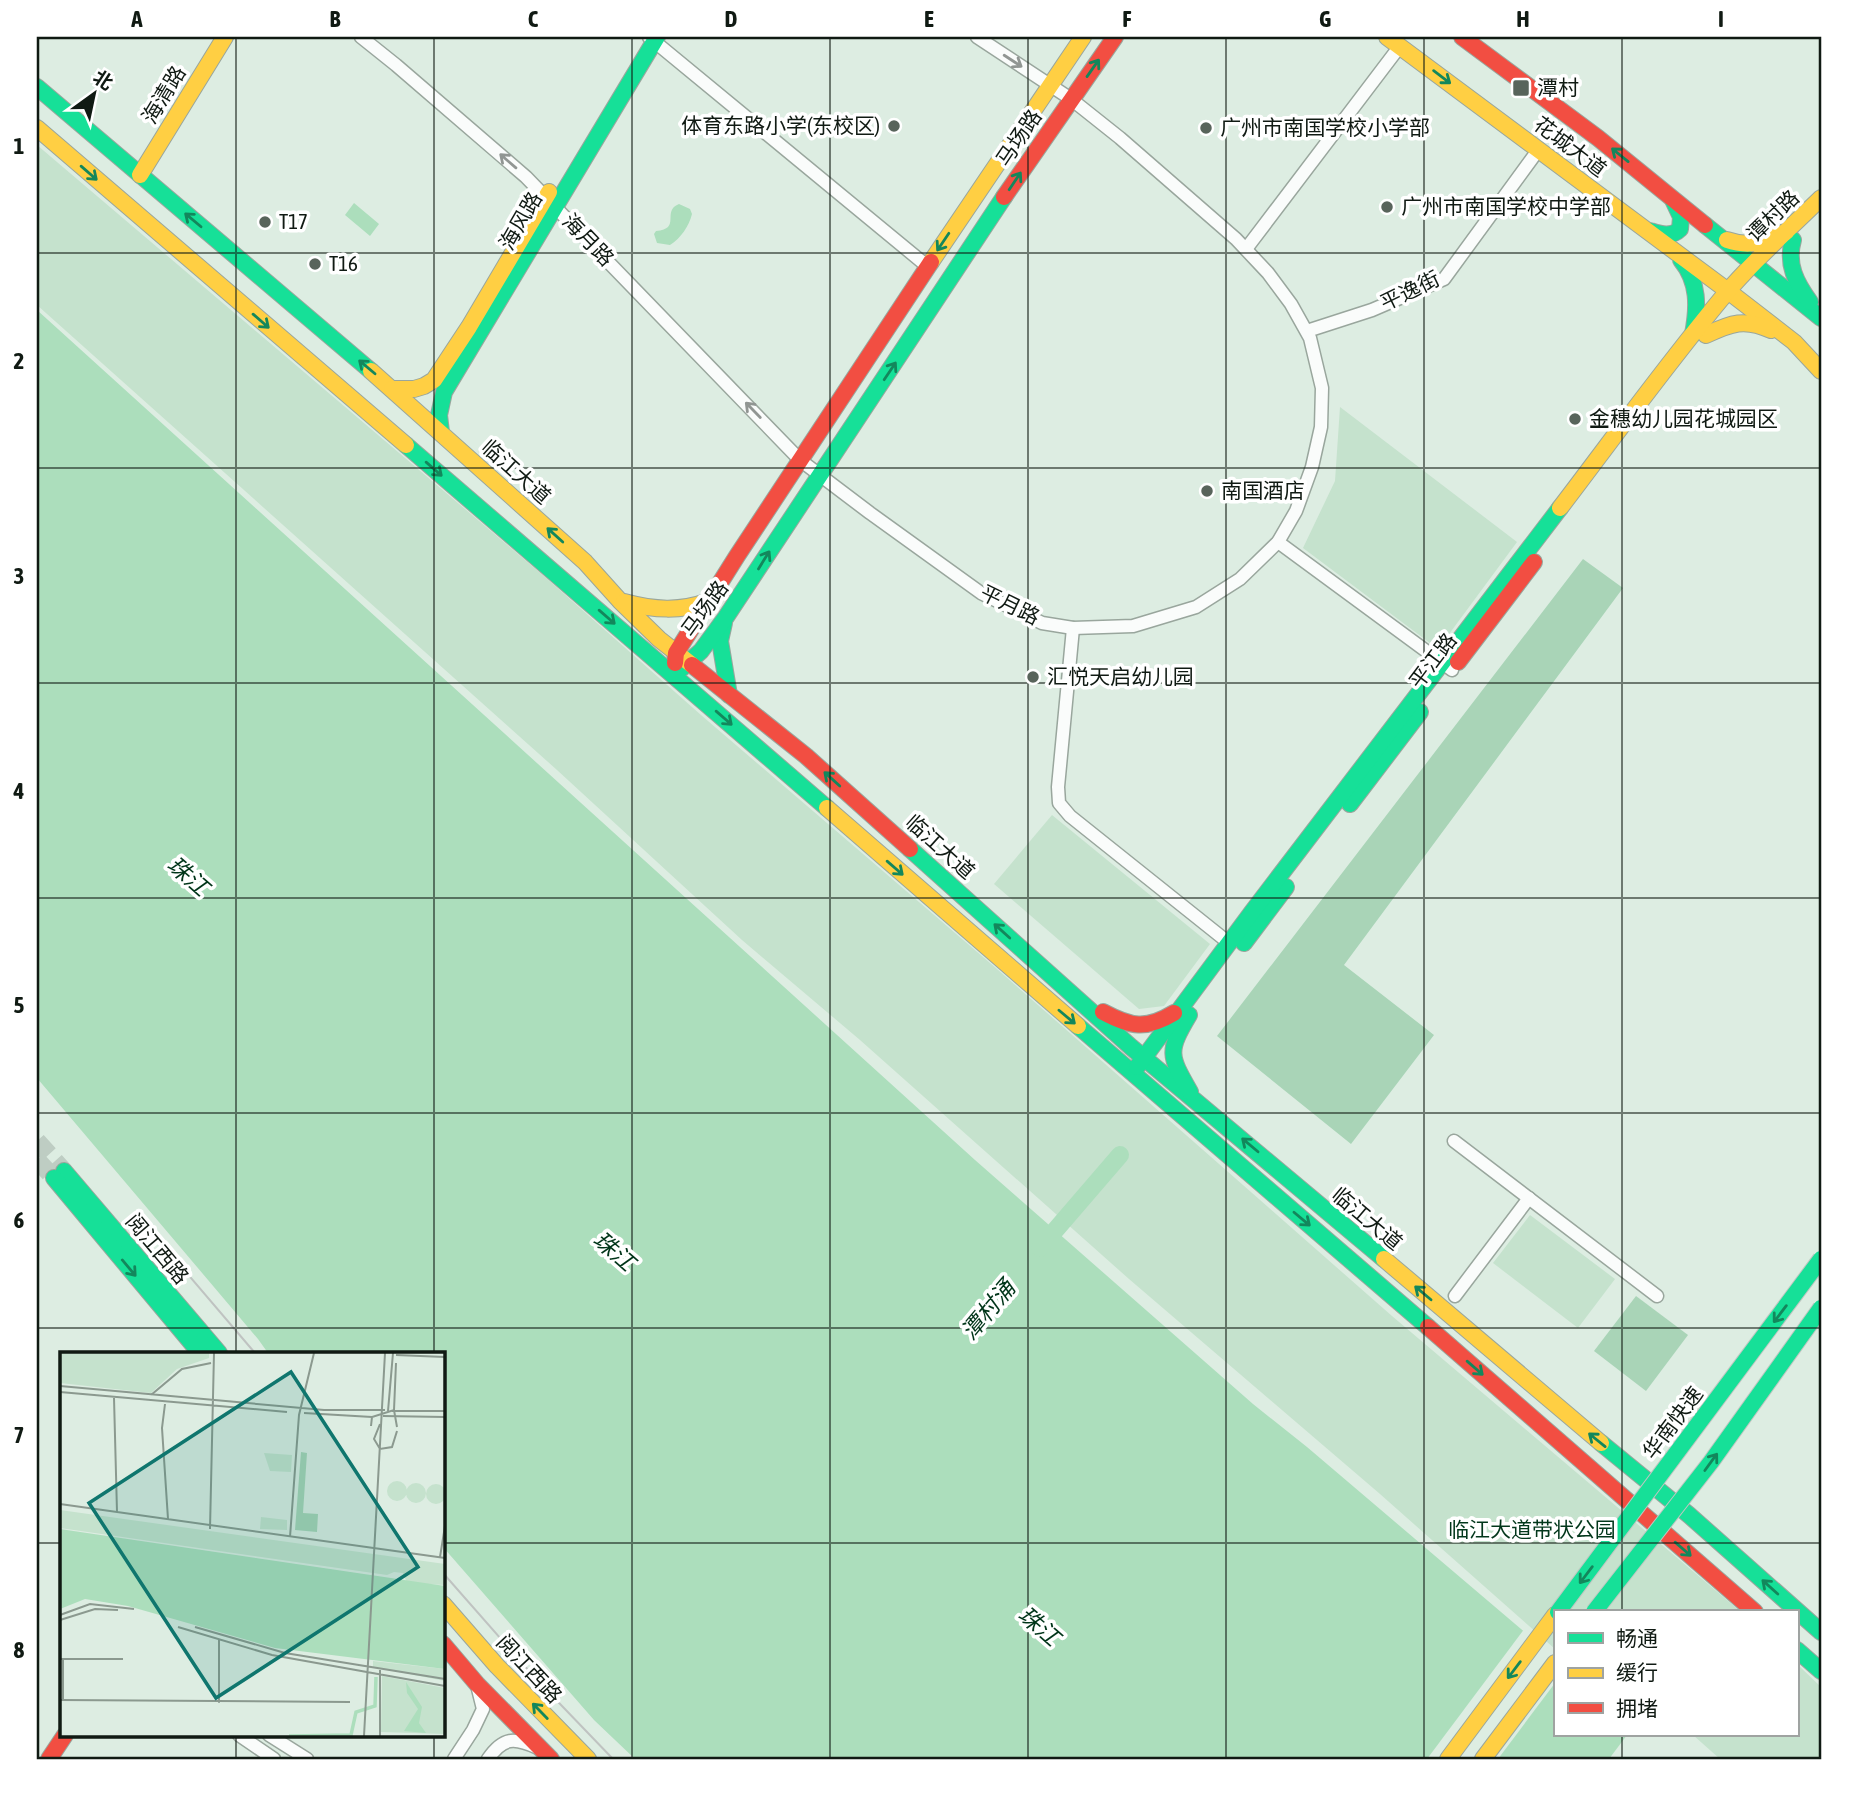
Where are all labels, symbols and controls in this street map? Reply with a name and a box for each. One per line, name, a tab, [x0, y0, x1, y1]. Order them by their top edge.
text: A	[130, 6, 143, 32]
text: B	[330, 6, 341, 32]
text: C	[528, 6, 539, 32]
text: D	[725, 6, 738, 32]
text: E	[924, 6, 934, 32]
text: F	[1122, 6, 1132, 32]
text: G	[1319, 6, 1331, 32]
text: H	[1516, 6, 1530, 32]
text: I	[1718, 6, 1724, 32]
one-way arrow	[1003, 54, 1023, 68]
one-way arrow	[1086, 59, 1100, 78]
north arrow	[60, 60, 130, 130]
street label: 海清路	[137, 61, 190, 128]
text: 北	[89, 65, 117, 94]
one-way arrow	[1432, 70, 1451, 85]
place label: 潭村	[1537, 75, 1579, 99]
marker: 潭村	[1511, 78, 1531, 98]
street label: 马场路	[991, 105, 1046, 170]
street label: 花城大道	[1530, 111, 1611, 181]
place label: 体育东路小学(东校区)	[681, 113, 880, 137]
place label: 广州市南国学校小学部	[1220, 115, 1430, 139]
marker: 体育东路小学(东校区)	[886, 118, 902, 134]
marker: 广州市南国学校小学部	[1198, 120, 1214, 136]
text: 1	[14, 133, 25, 159]
one-way arrow	[1611, 148, 1629, 163]
one-way arrow	[499, 153, 517, 169]
one-way arrow	[79, 165, 97, 181]
one-way arrow	[1008, 172, 1022, 191]
street label: 谭村路	[1741, 185, 1803, 246]
street label: 海风路	[494, 187, 546, 254]
place label: 广州市南国学校中学部	[1401, 194, 1611, 218]
marker: 广州市南国学校中学部	[1379, 199, 1395, 215]
street label: 海月路	[558, 208, 619, 270]
place label: T17	[279, 209, 308, 233]
one-way arrow	[185, 212, 203, 228]
marker: T17	[257, 214, 273, 230]
one-way arrow	[936, 232, 950, 252]
place label: T16	[329, 251, 358, 275]
marker: T16	[307, 256, 323, 272]
street label: 平逸街	[1376, 266, 1443, 315]
one-way arrow	[252, 313, 270, 329]
text: 2	[14, 348, 24, 374]
one-way arrow	[358, 359, 376, 375]
one-way arrow	[883, 361, 897, 381]
one-way arrow	[744, 402, 761, 419]
place label: 金穗幼儿园花城园区	[1589, 406, 1778, 430]
marker: 金穗幼儿园花城园区	[1567, 411, 1583, 427]
street label: 临江大道	[477, 434, 556, 508]
one-way arrow	[425, 461, 443, 477]
place label: 南国酒店	[1221, 478, 1305, 502]
marker: 南国酒店	[1199, 483, 1215, 499]
one-way arrow	[546, 527, 564, 543]
one-way arrow	[758, 551, 772, 571]
text: 3	[14, 563, 24, 589]
street label: 马场路	[676, 576, 732, 641]
street label: 平月路	[977, 580, 1044, 629]
one-way arrow	[598, 609, 616, 625]
street label: 平江路	[1404, 628, 1461, 693]
place label: 汇悦天启幼儿园	[1047, 664, 1194, 688]
marker: 汇悦天启幼儿园	[1025, 669, 1041, 685]
one-way arrow	[715, 710, 733, 726]
one-way arrow	[824, 771, 841, 788]
text: 4	[13, 778, 25, 804]
street label: 临江大道	[901, 809, 980, 883]
water label: 珠江	[162, 851, 216, 903]
one-way arrow	[886, 860, 904, 876]
one-way arrow	[993, 923, 1011, 939]
text: 5	[14, 992, 25, 1018]
one-way arrow	[1058, 1009, 1076, 1025]
one-way arrow	[1241, 1138, 1259, 1154]
street label: 临江大道	[1328, 1182, 1408, 1254]
text: 6	[14, 1207, 25, 1233]
street label: 阅江西路	[122, 1208, 194, 1288]
one-way arrow	[1293, 1211, 1311, 1227]
water label: 珠江	[588, 1226, 642, 1278]
one-way arrow	[121, 1259, 137, 1277]
water label: 潭村涌	[956, 1273, 1022, 1345]
one-way arrow	[1414, 1285, 1432, 1301]
one-way arrow	[1773, 1304, 1788, 1323]
inset map	[60, 1352, 444, 1736]
one-way arrow	[1465, 1360, 1483, 1376]
street label: 华南快速	[1637, 1382, 1707, 1463]
text: 7	[14, 1422, 24, 1448]
one-way arrow	[1589, 1432, 1607, 1447]
one-way arrow	[1703, 1452, 1718, 1471]
park label: 临江大道带状公园	[1448, 1517, 1616, 1541]
one-way arrow	[1674, 1541, 1692, 1557]
one-way arrow	[1579, 1565, 1593, 1584]
one-way arrow	[1761, 1579, 1779, 1595]
water label: 珠江	[1013, 1601, 1067, 1653]
legend	[1554, 1610, 1798, 1736]
text: 畅通	[1616, 1626, 1658, 1650]
street label: 阅江西路	[492, 1629, 567, 1707]
text: 8	[14, 1637, 25, 1663]
one-way arrow	[1507, 1660, 1522, 1679]
text: 缓行	[1616, 1660, 1658, 1684]
text: 拥堵	[1616, 1696, 1658, 1720]
one-way arrow	[532, 1703, 549, 1720]

